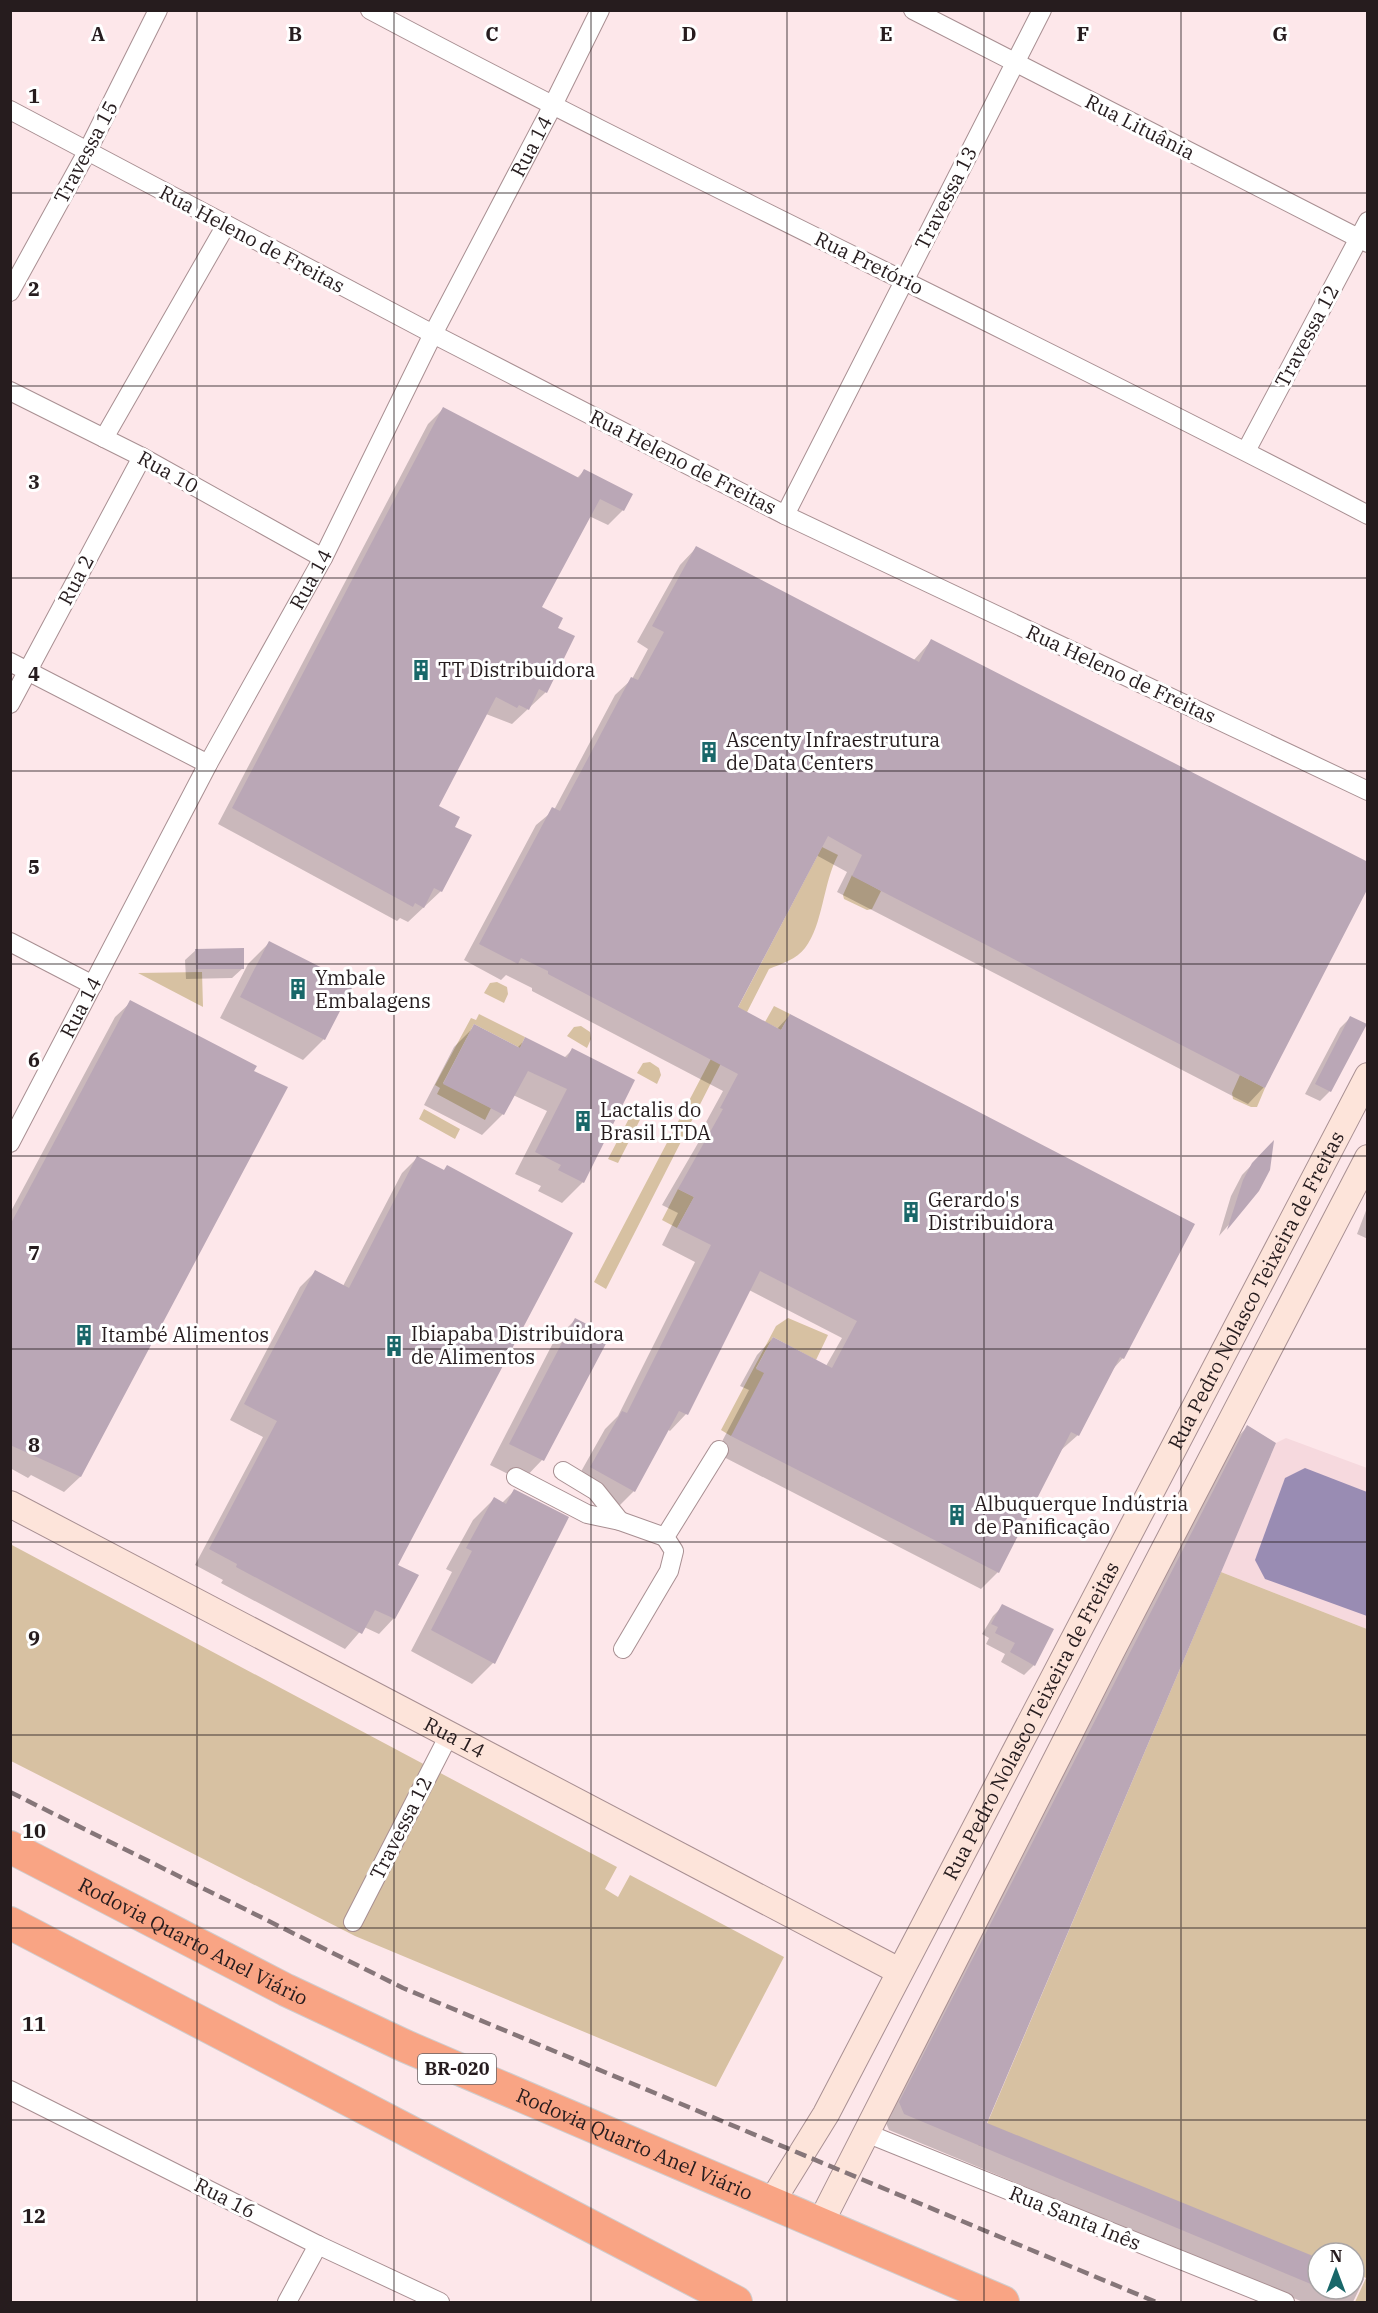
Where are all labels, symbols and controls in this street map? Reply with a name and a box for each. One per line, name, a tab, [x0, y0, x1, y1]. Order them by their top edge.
text: A	[91, 20, 105, 47]
text: B	[288, 20, 302, 47]
text: C	[485, 20, 499, 47]
text: D	[681, 20, 697, 47]
text: E	[879, 20, 893, 47]
text: F	[1077, 20, 1089, 47]
text: G	[1272, 20, 1288, 47]
text: 1	[28, 82, 40, 109]
street label: Rua Lituânia	[1081, 87, 1200, 166]
street label: Travessa 15	[47, 96, 124, 208]
street label: Rua 14	[504, 111, 558, 181]
street label: Travessa 13	[908, 142, 983, 254]
street label: Rua Heleno de Freitas	[155, 178, 350, 299]
street label: Rua Pretório	[810, 225, 928, 301]
text: 2	[28, 275, 40, 302]
street label: Travessa 12	[1268, 280, 1345, 392]
street label: Rua Heleno de Freitas	[585, 403, 781, 520]
street label: Rua 10	[133, 444, 203, 499]
text: 3	[28, 468, 40, 495]
street label: Rua 14	[283, 545, 338, 614]
street label: Rua 2	[51, 550, 100, 610]
street label: Rua Heleno de Freitas	[1022, 618, 1220, 729]
place label: TT Distribuidora	[438, 656, 595, 683]
building icon: TT Distribuidora	[409, 658, 433, 682]
text: 4	[28, 660, 40, 687]
place label: Ascenty Infraestrutura de Data Centers	[726, 726, 940, 776]
building icon: Ascenty Infraestrutura de Data Centers	[697, 740, 721, 764]
text: 5	[28, 853, 40, 880]
place label: Ymbale Embalagens	[315, 964, 431, 1014]
street label: Rua 14	[53, 972, 107, 1042]
building icon: Ymbale Embalagens	[286, 977, 310, 1001]
text: 6	[28, 1046, 40, 1073]
place label: Lactalis do Brasil LTDA	[600, 1096, 711, 1146]
building icon: Lactalis do Brasil LTDA	[571, 1109, 595, 1133]
street label: Rua Pedro Nolasco Teixeira de Freitas	[1161, 1126, 1350, 1454]
place label: Gerardo's Distribuidora	[928, 1186, 1054, 1236]
building icon: Gerardo's Distribuidora	[899, 1200, 923, 1224]
text: 7	[28, 1239, 40, 1266]
place label: Ibiapaba Distribuidora de Alimentos	[411, 1320, 624, 1370]
place label: Itambé Alimentos	[101, 1321, 269, 1348]
building icon: Itambé Alimentos	[72, 1323, 96, 1347]
building icon: Ibiapaba Distribuidora de Alimentos	[382, 1334, 406, 1358]
text: 8	[28, 1431, 40, 1458]
place label: Albuquerque Indústria de Panificação	[974, 1490, 1189, 1540]
building icon: Albuquerque Indústria de Panificação	[945, 1503, 969, 1527]
street label: Rua Pedro Nolasco Teixeira de Freitas	[937, 1557, 1125, 1885]
text: 9	[28, 1624, 40, 1651]
street label: Rua 14	[419, 1710, 490, 1764]
street label: Travessa 12	[363, 1772, 438, 1884]
text: 10	[22, 1817, 46, 1844]
street label: Rodovia Quarto Anel Viário	[74, 1871, 312, 2011]
text: 11	[22, 2010, 46, 2037]
road number: BR-020	[418, 2054, 496, 2084]
street label: Rodovia Quarto Anel Viário	[512, 2081, 757, 2206]
street label: Rua 16	[190, 2171, 260, 2224]
street label: Rua Santa Inês	[1005, 2179, 1145, 2256]
text: 12	[22, 2202, 46, 2229]
north arrow	[1306, 2241, 1366, 2301]
text: N	[1330, 2246, 1342, 2266]

